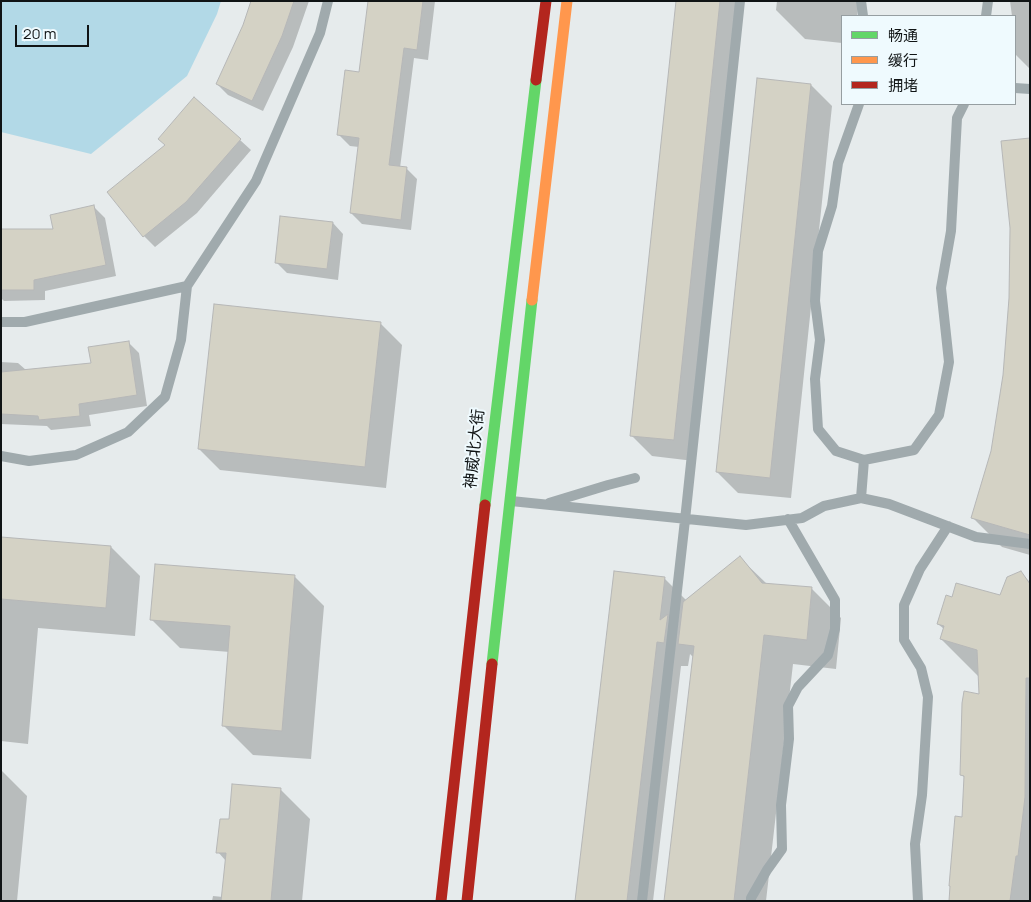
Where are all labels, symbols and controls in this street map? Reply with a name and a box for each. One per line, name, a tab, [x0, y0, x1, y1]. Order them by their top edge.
scale bar	[18, 15, 91, 47]
legend	[841, 15, 1016, 105]
text: 20 m	[23, 23, 56, 44]
text: 畅通	[888, 25, 918, 46]
text: 缓行	[888, 50, 918, 71]
text: 拥堵	[888, 75, 918, 96]
street label: 神威北大街	[461, 408, 489, 490]

